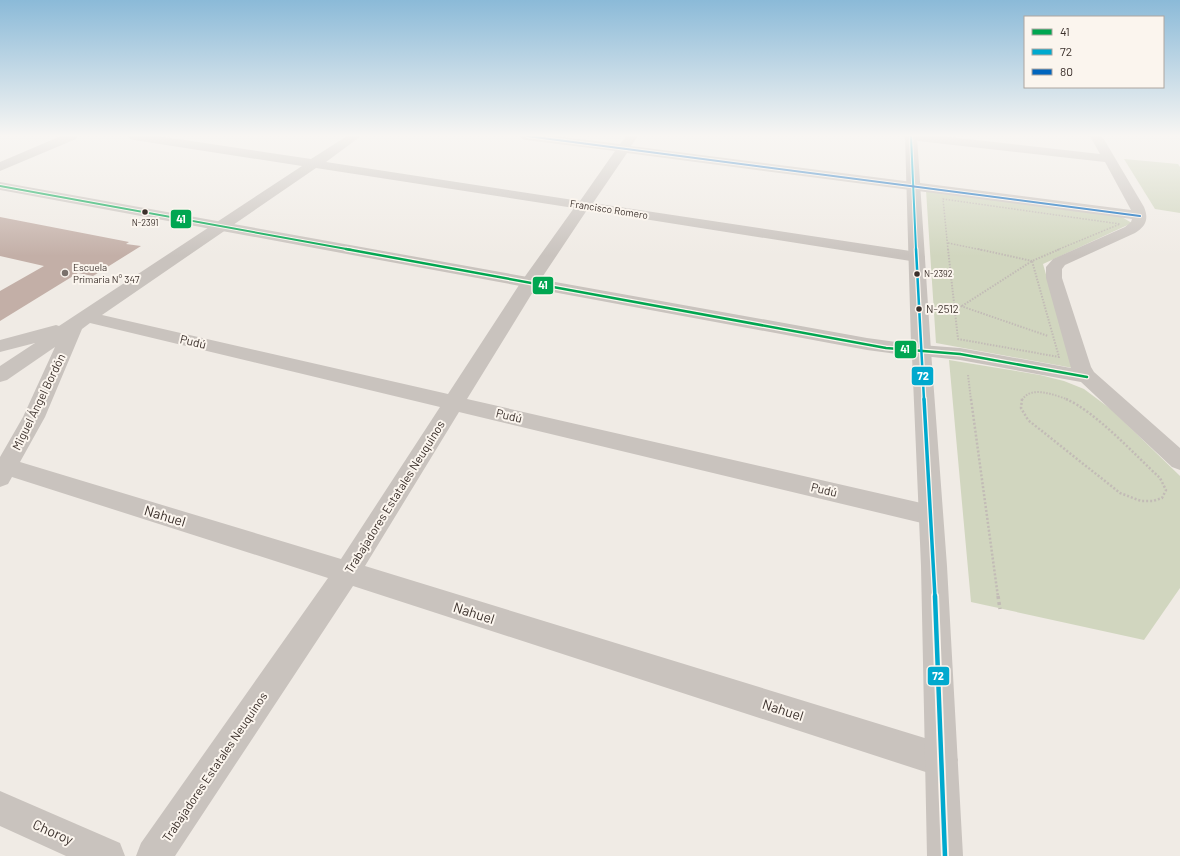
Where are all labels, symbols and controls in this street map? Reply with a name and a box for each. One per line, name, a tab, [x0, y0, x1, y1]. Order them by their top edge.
legend	[1024, 16, 1164, 88]
text: 41	[1060, 24, 1070, 38]
text: 72	[1060, 44, 1072, 58]
text: 80	[1060, 64, 1073, 78]
street label: Francisco Romero	[569, 197, 649, 221]
marker: N-2391	[140, 207, 150, 217]
line badge: 41	[170, 209, 192, 229]
text: 41	[176, 212, 186, 225]
place label: N-2391	[132, 217, 158, 228]
place label: Escuela Primaria N° 347	[73, 261, 140, 285]
marker: Escuela Primaria N° 347	[60, 268, 70, 278]
place label: N-2392	[924, 268, 953, 279]
marker: N-2392	[912, 269, 922, 279]
line badge: 41	[532, 276, 554, 295]
text: 41	[538, 278, 548, 291]
place label: N-2512	[926, 302, 959, 315]
marker: N-2512	[914, 304, 924, 314]
street label: Pudú	[179, 331, 208, 351]
line badge: 41	[894, 340, 917, 359]
text: 41	[900, 342, 910, 355]
street label: Miguel Ángel Bordón	[9, 351, 68, 452]
line badge: 72	[911, 366, 934, 386]
text: 72	[917, 369, 929, 382]
street label: Pudú	[495, 405, 524, 425]
street label: Trabajadores Estatales Neuquinos	[341, 417, 447, 575]
street label: Pudú	[810, 479, 839, 499]
street label: Nahuel	[142, 501, 188, 530]
street label: Nahuel	[451, 598, 497, 627]
line badge: 72	[927, 666, 950, 686]
text: 72	[932, 669, 944, 682]
street label: Trabajadores Estatales Neuquinos	[159, 689, 270, 844]
street label: Nahuel	[760, 695, 806, 724]
street label: Choroy	[30, 815, 77, 848]

